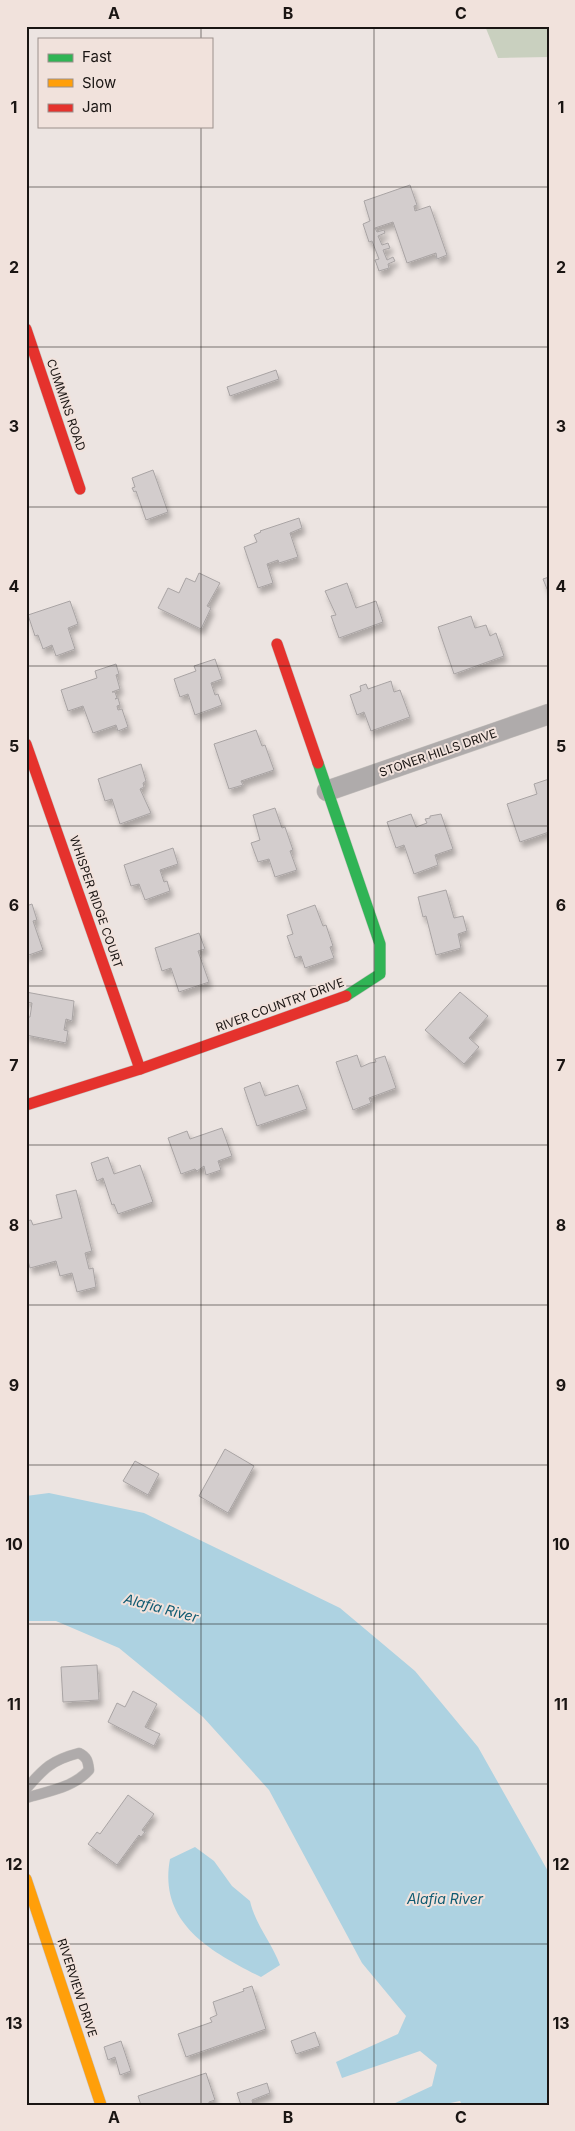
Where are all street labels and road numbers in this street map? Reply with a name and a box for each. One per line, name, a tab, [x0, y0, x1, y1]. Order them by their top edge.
street label: CUMMINS ROAD	[44, 357, 89, 453]
street label: STONER HILLS DRIVE	[377, 725, 499, 780]
street label: WHISPER RIDGE COURT	[67, 834, 126, 970]
street label: RIVER COUNTRY DRIVE	[214, 974, 346, 1035]
street label: RIVERVIEW DRIVE	[54, 1937, 101, 2039]

